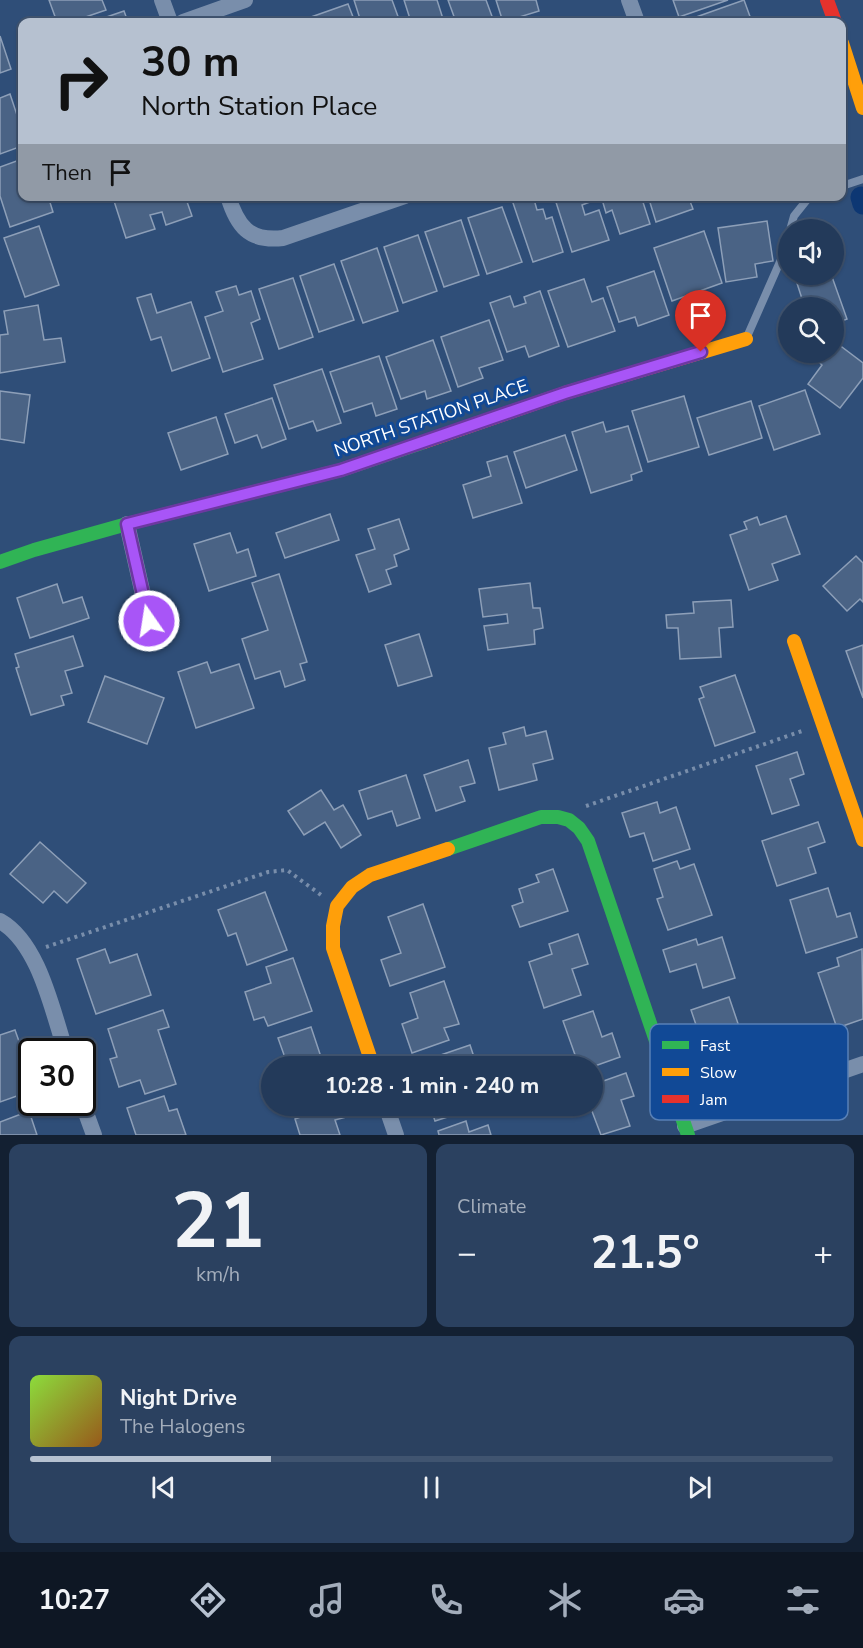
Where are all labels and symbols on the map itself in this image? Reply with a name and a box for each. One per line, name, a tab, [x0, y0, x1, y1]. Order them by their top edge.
pin	[675, 290, 726, 352]
street label: NORTH STATION PLACE	[331, 374, 531, 462]
position arrow	[117, 589, 181, 653]
legend	[650, 1024, 848, 1120]
text: Fast	[700, 1035, 731, 1057]
speed limit sign: 30	[18, 1038, 96, 1116]
text: Slow	[700, 1062, 737, 1084]
text: Jam	[699, 1089, 727, 1111]

